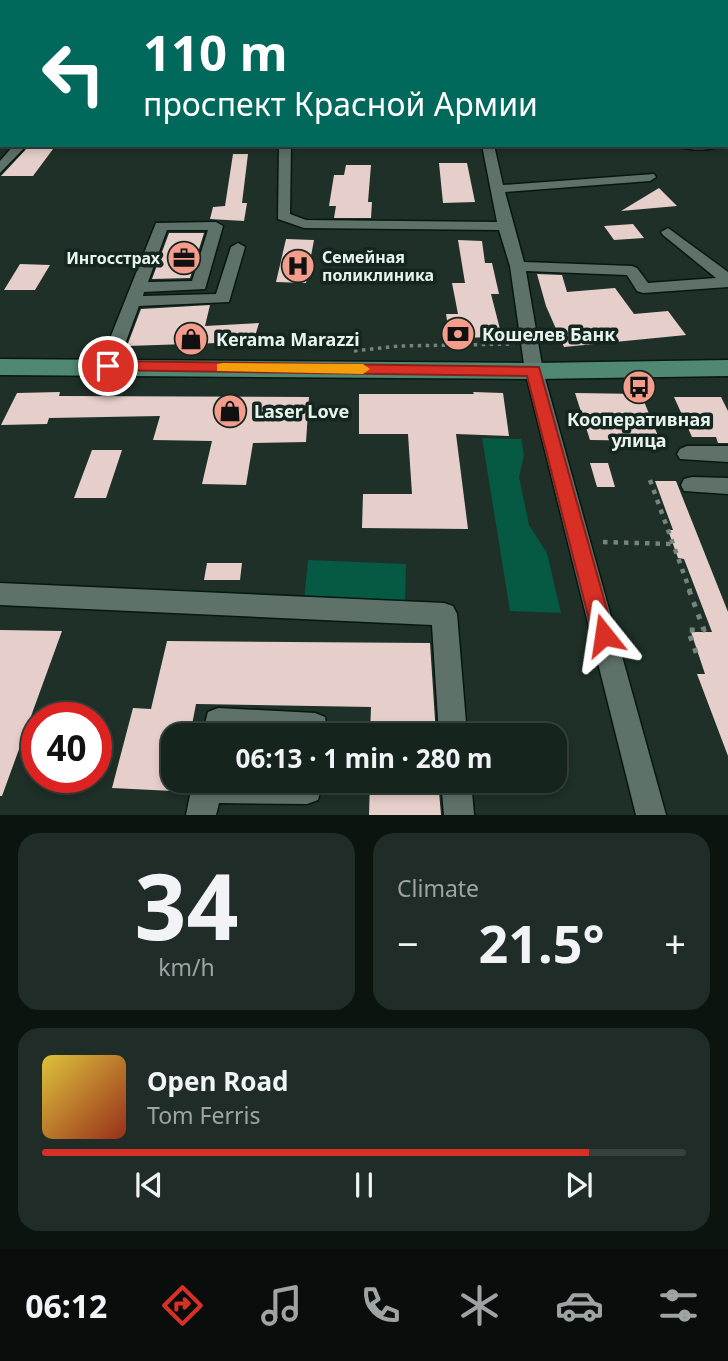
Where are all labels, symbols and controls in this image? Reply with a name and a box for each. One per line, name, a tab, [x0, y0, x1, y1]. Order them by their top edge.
text: 110 m	[143, 19, 288, 85]
icon: left	[28, 28, 119, 119]
text: проспект Красной Армии	[143, 82, 538, 125]
office icon: Ингосстрах	[165, 239, 203, 277]
place label: Семейная поликлиника	[322, 246, 434, 286]
place label: Ингосстрах	[66, 247, 161, 269]
hospital icon: Семейная поликлиника	[279, 247, 317, 285]
bank icon: Кошелев Банк	[439, 315, 477, 353]
shop icon: Kerama Marazzi	[172, 320, 210, 358]
place label: Кошелев Банк	[482, 322, 615, 346]
place label: Kerama Marazzi	[216, 327, 360, 351]
pin	[78, 336, 138, 396]
icon: arrive	[89, 347, 127, 385]
bus stop icon: Кооперативная улица	[620, 368, 658, 406]
shop icon: Laser Love	[211, 392, 249, 430]
place label: Laser Love	[254, 399, 349, 423]
place label: Кооперативная улица	[567, 407, 711, 452]
position arrow	[567, 598, 641, 672]
speed limit sign: 40	[21, 702, 112, 793]
text: 06:13 · 1 min · 280 m	[236, 740, 492, 776]
text: 34	[134, 843, 239, 967]
text: Climate	[397, 872, 479, 904]
text: 21.5°	[479, 907, 604, 978]
text: −	[397, 917, 419, 969]
text: +	[664, 917, 686, 969]
text: km/h	[158, 951, 215, 983]
text: Open Road	[147, 1063, 289, 1099]
text: Tom Ferris	[147, 1099, 260, 1131]
icon: previous	[130, 1166, 168, 1204]
icon: pause	[345, 1166, 383, 1204]
icon: next	[560, 1166, 598, 1204]
icon: directions	[158, 1281, 207, 1330]
icon: music	[257, 1281, 306, 1330]
icon: phone	[356, 1281, 405, 1330]
icon: climate	[455, 1281, 504, 1330]
icon: car	[555, 1281, 604, 1330]
icon: filters	[654, 1281, 703, 1330]
text: 06:12	[25, 1284, 107, 1327]

